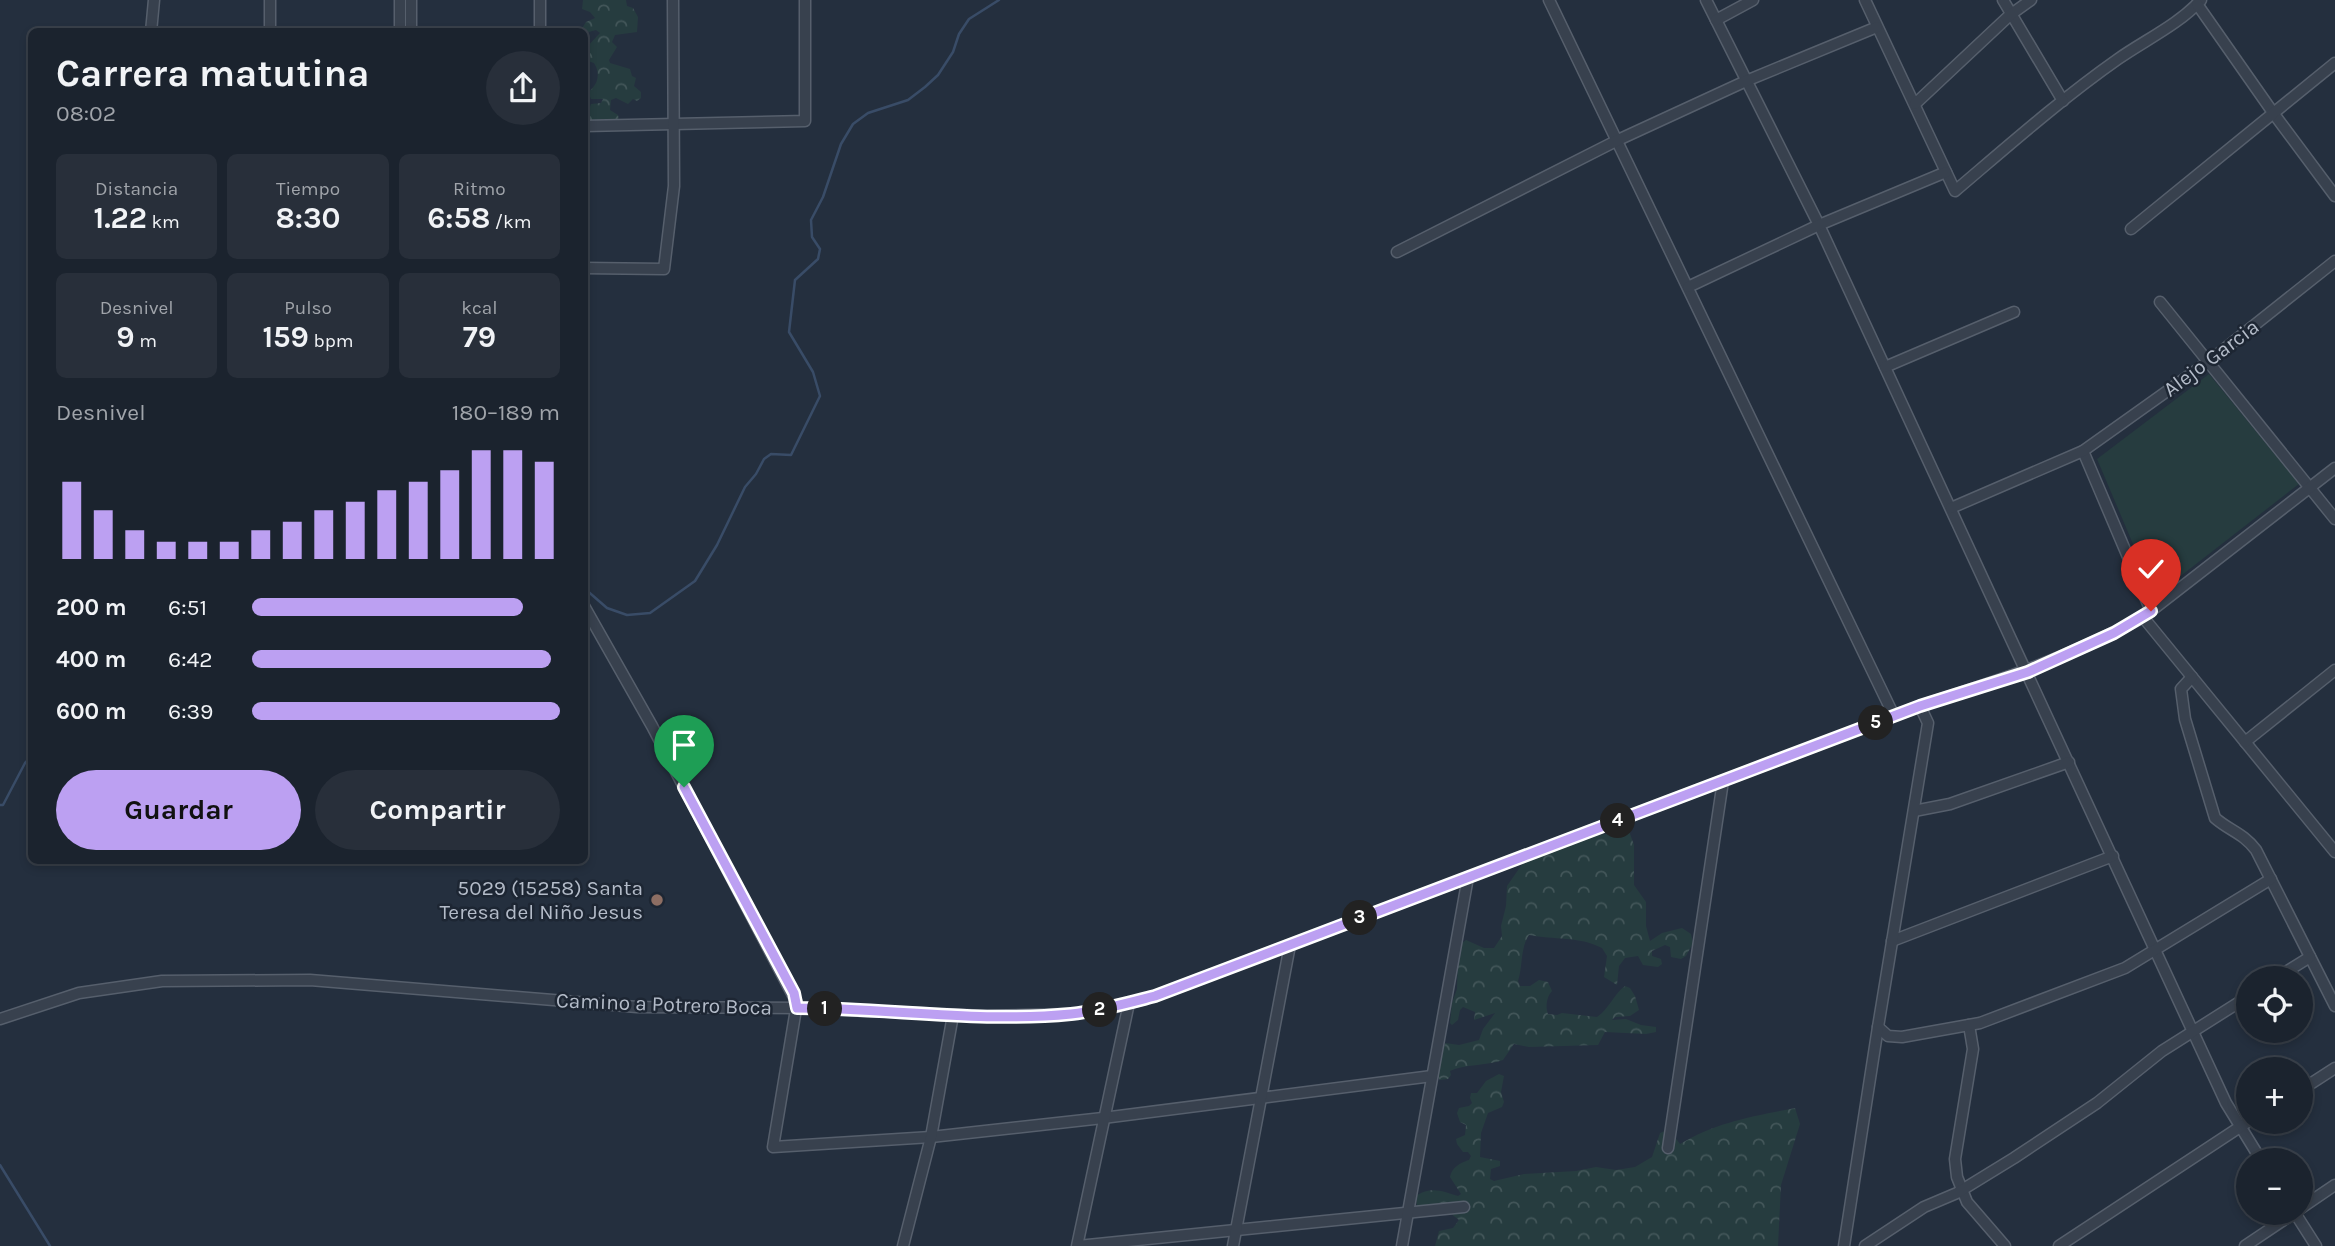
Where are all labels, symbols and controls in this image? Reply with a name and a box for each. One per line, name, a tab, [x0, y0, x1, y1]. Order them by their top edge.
text: Carrera matutina	[56, 51, 370, 96]
button: share	[486, 51, 560, 125]
text: 08:02	[56, 100, 116, 127]
text: Distancia	[95, 178, 178, 200]
text: Tiempo	[276, 178, 340, 200]
text: Ritmo	[453, 178, 506, 200]
text: 1.22	[93, 200, 147, 236]
text: 8:30	[275, 200, 341, 236]
text: 6:58	[427, 200, 490, 236]
text: km	[147, 211, 180, 233]
text: /km	[490, 211, 532, 233]
text: Desnivel	[100, 297, 174, 319]
text: Pulso	[284, 297, 332, 319]
text: kcal	[461, 297, 497, 319]
street label: Alejo Garcia	[2159, 314, 2263, 402]
text: 9	[116, 319, 135, 355]
text: 159	[262, 319, 309, 355]
text: 79	[463, 319, 496, 355]
text: m	[135, 330, 157, 352]
text: bpm	[309, 330, 354, 352]
text: Desnivel	[56, 399, 146, 426]
text: 180–189 m	[452, 399, 560, 426]
pin	[2121, 539, 2181, 611]
icon: check	[2132, 550, 2170, 588]
text: 200 m	[56, 594, 127, 621]
text: 6:51	[168, 594, 207, 621]
text: 400 m	[56, 646, 126, 673]
text: 6:42	[168, 646, 213, 673]
text: 600 m	[56, 698, 127, 725]
text: 6:39	[168, 698, 213, 725]
pin: 5	[1858, 706, 1894, 740]
text: 5	[1870, 711, 1881, 733]
pin	[654, 715, 714, 787]
icon: arrive	[665, 726, 703, 764]
button: Guardar	[56, 770, 301, 850]
button: Compartir	[315, 770, 560, 850]
pin: 4	[1600, 804, 1636, 838]
text: 4	[1612, 809, 1623, 831]
place label: 5029 (15258) Santa Teresa del Niño Jesus	[439, 876, 643, 924]
marker: 5029 (15258) Santa Teresa del Niño Jesus	[649, 892, 665, 908]
pin: 3	[1342, 900, 1378, 936]
text: 3	[1354, 906, 1365, 928]
map controls	[2236, 966, 2313, 1225]
button: locate	[2236, 966, 2313, 1043]
street label: Camino a Potrero Boca	[555, 988, 773, 1020]
pin: 1	[808, 992, 842, 1026]
pin: 2	[1082, 992, 1118, 1028]
text: 1	[821, 997, 828, 1019]
text: 2	[1094, 998, 1105, 1020]
button: +	[2236, 1057, 2313, 1134]
button: −	[2236, 1148, 2313, 1225]

